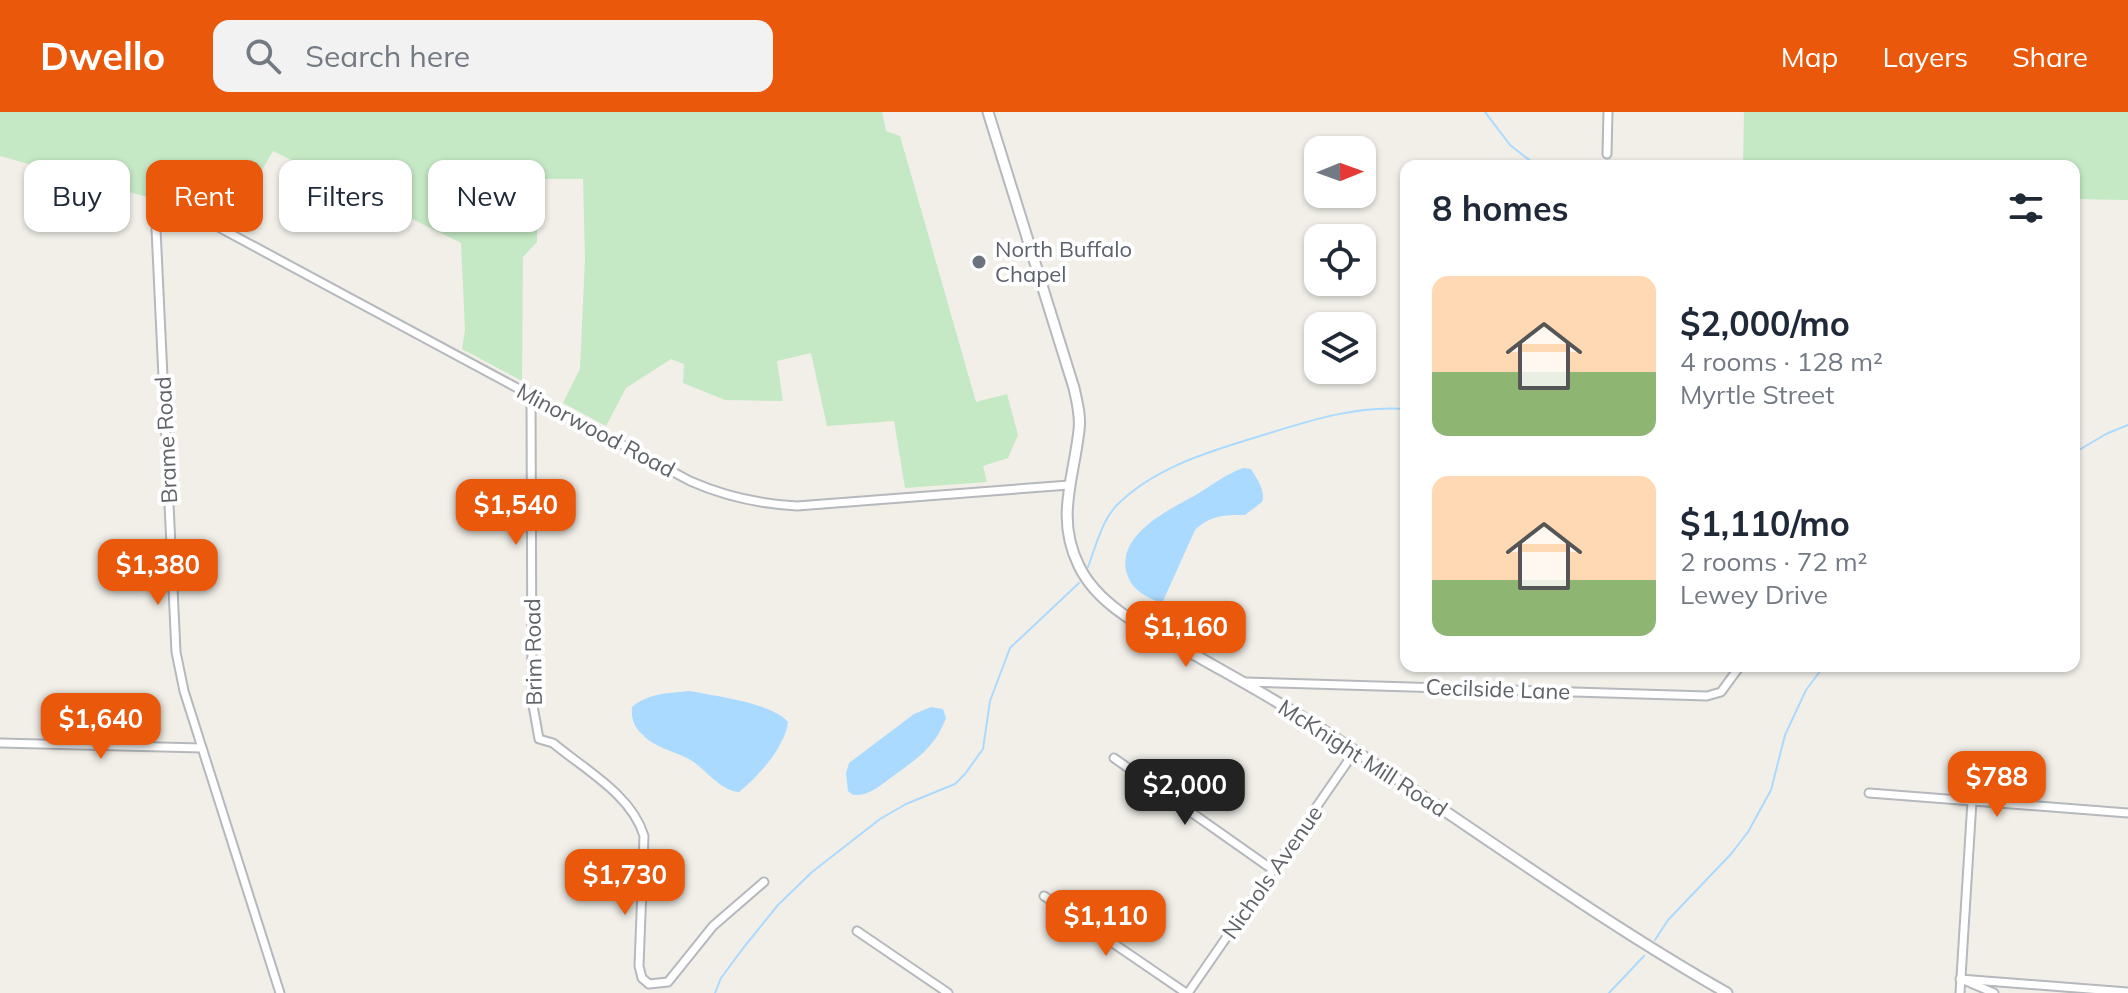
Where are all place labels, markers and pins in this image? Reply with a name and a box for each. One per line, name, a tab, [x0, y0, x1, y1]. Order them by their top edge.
place label: North Buffalo Chapel	[995, 235, 1132, 288]
marker: North Buffalo Chapel	[970, 253, 988, 271]
pin: $1,540	[451, 479, 581, 547]
pin: $1,380	[93, 539, 223, 607]
pin: $1,160	[1121, 601, 1251, 669]
pin: $1,640	[36, 693, 166, 761]
pin: $788	[1950, 751, 2044, 819]
pin: $2,000	[1120, 759, 1250, 827]
pin: $1,730	[560, 849, 690, 917]
pin: $1,110	[1041, 890, 1171, 958]

